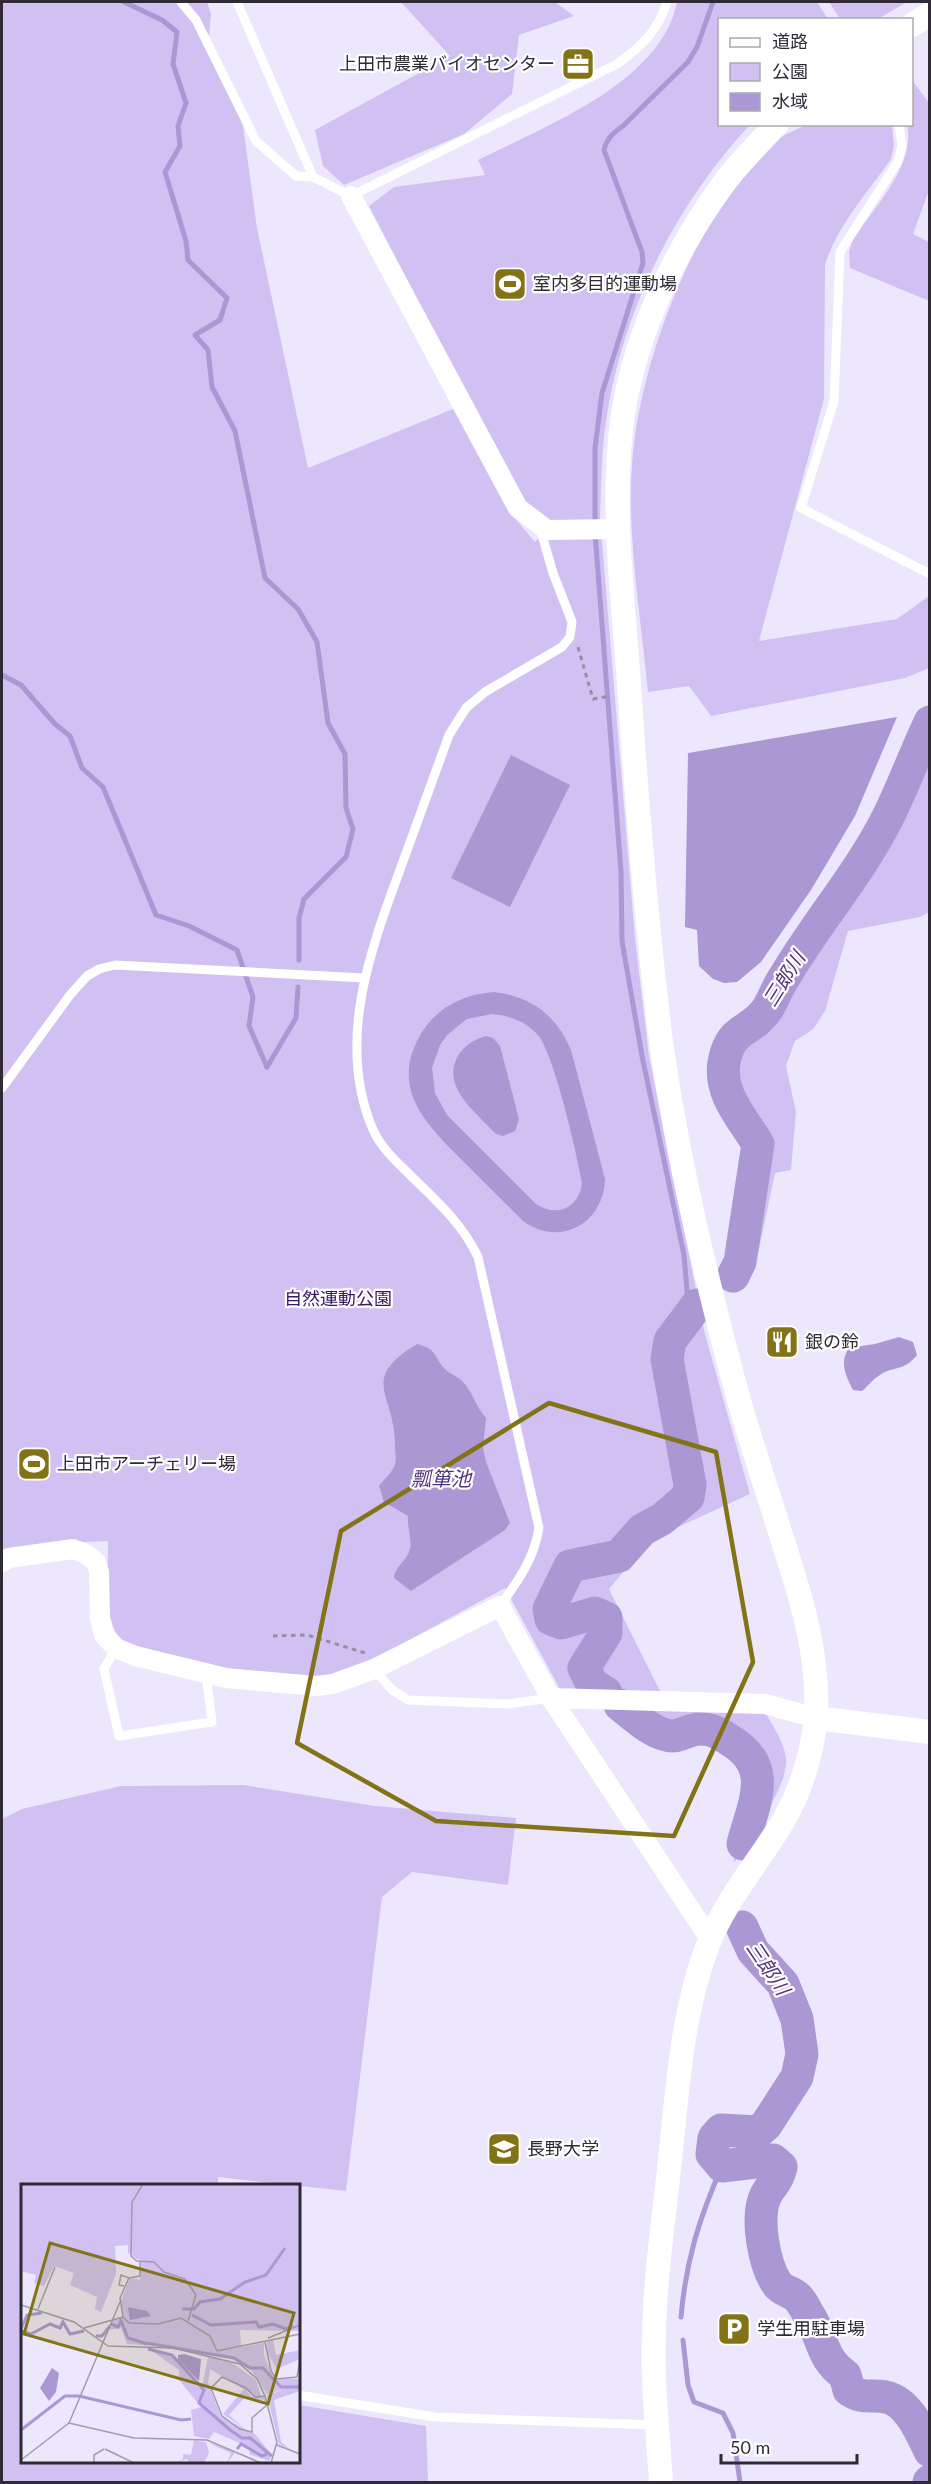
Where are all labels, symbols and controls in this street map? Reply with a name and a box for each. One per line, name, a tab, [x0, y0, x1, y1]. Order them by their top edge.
legend	[718, 18, 913, 126]
text: 道路	[772, 30, 808, 52]
office icon: 上田市農業バイオセンター	[560, 46, 596, 82]
place label: 上田市農業バイオセンター	[339, 52, 555, 74]
text: 公園	[772, 60, 808, 82]
text: 水域	[772, 90, 808, 112]
sports icon: 室内多目的運動場	[492, 266, 528, 302]
place label: 室内多目的運動場	[533, 272, 677, 294]
water label: 三郎川	[757, 945, 810, 1010]
park label: 自然運動公園	[284, 1287, 392, 1309]
restaurant icon: 銀の鈴	[764, 1324, 800, 1360]
place label: 銀の鈴	[805, 1330, 859, 1352]
sports icon: 上田市アーチェリー場	[16, 1446, 52, 1482]
place label: 上田市アーチェリー場	[57, 1452, 236, 1474]
water label: 瓢箪池	[411, 1466, 473, 1490]
water label: 三郎川	[742, 1936, 797, 2001]
school or university icon: 長野大学	[486, 2131, 522, 2167]
place label: 長野大学	[527, 2137, 599, 2159]
inset map	[21, 2184, 300, 2463]
parking icon: 学生用駐車場	[716, 2311, 752, 2347]
place label: 学生用駐車場	[757, 2317, 865, 2339]
scale bar	[721, 2427, 858, 2465]
text: 50 m	[730, 2436, 770, 2458]

